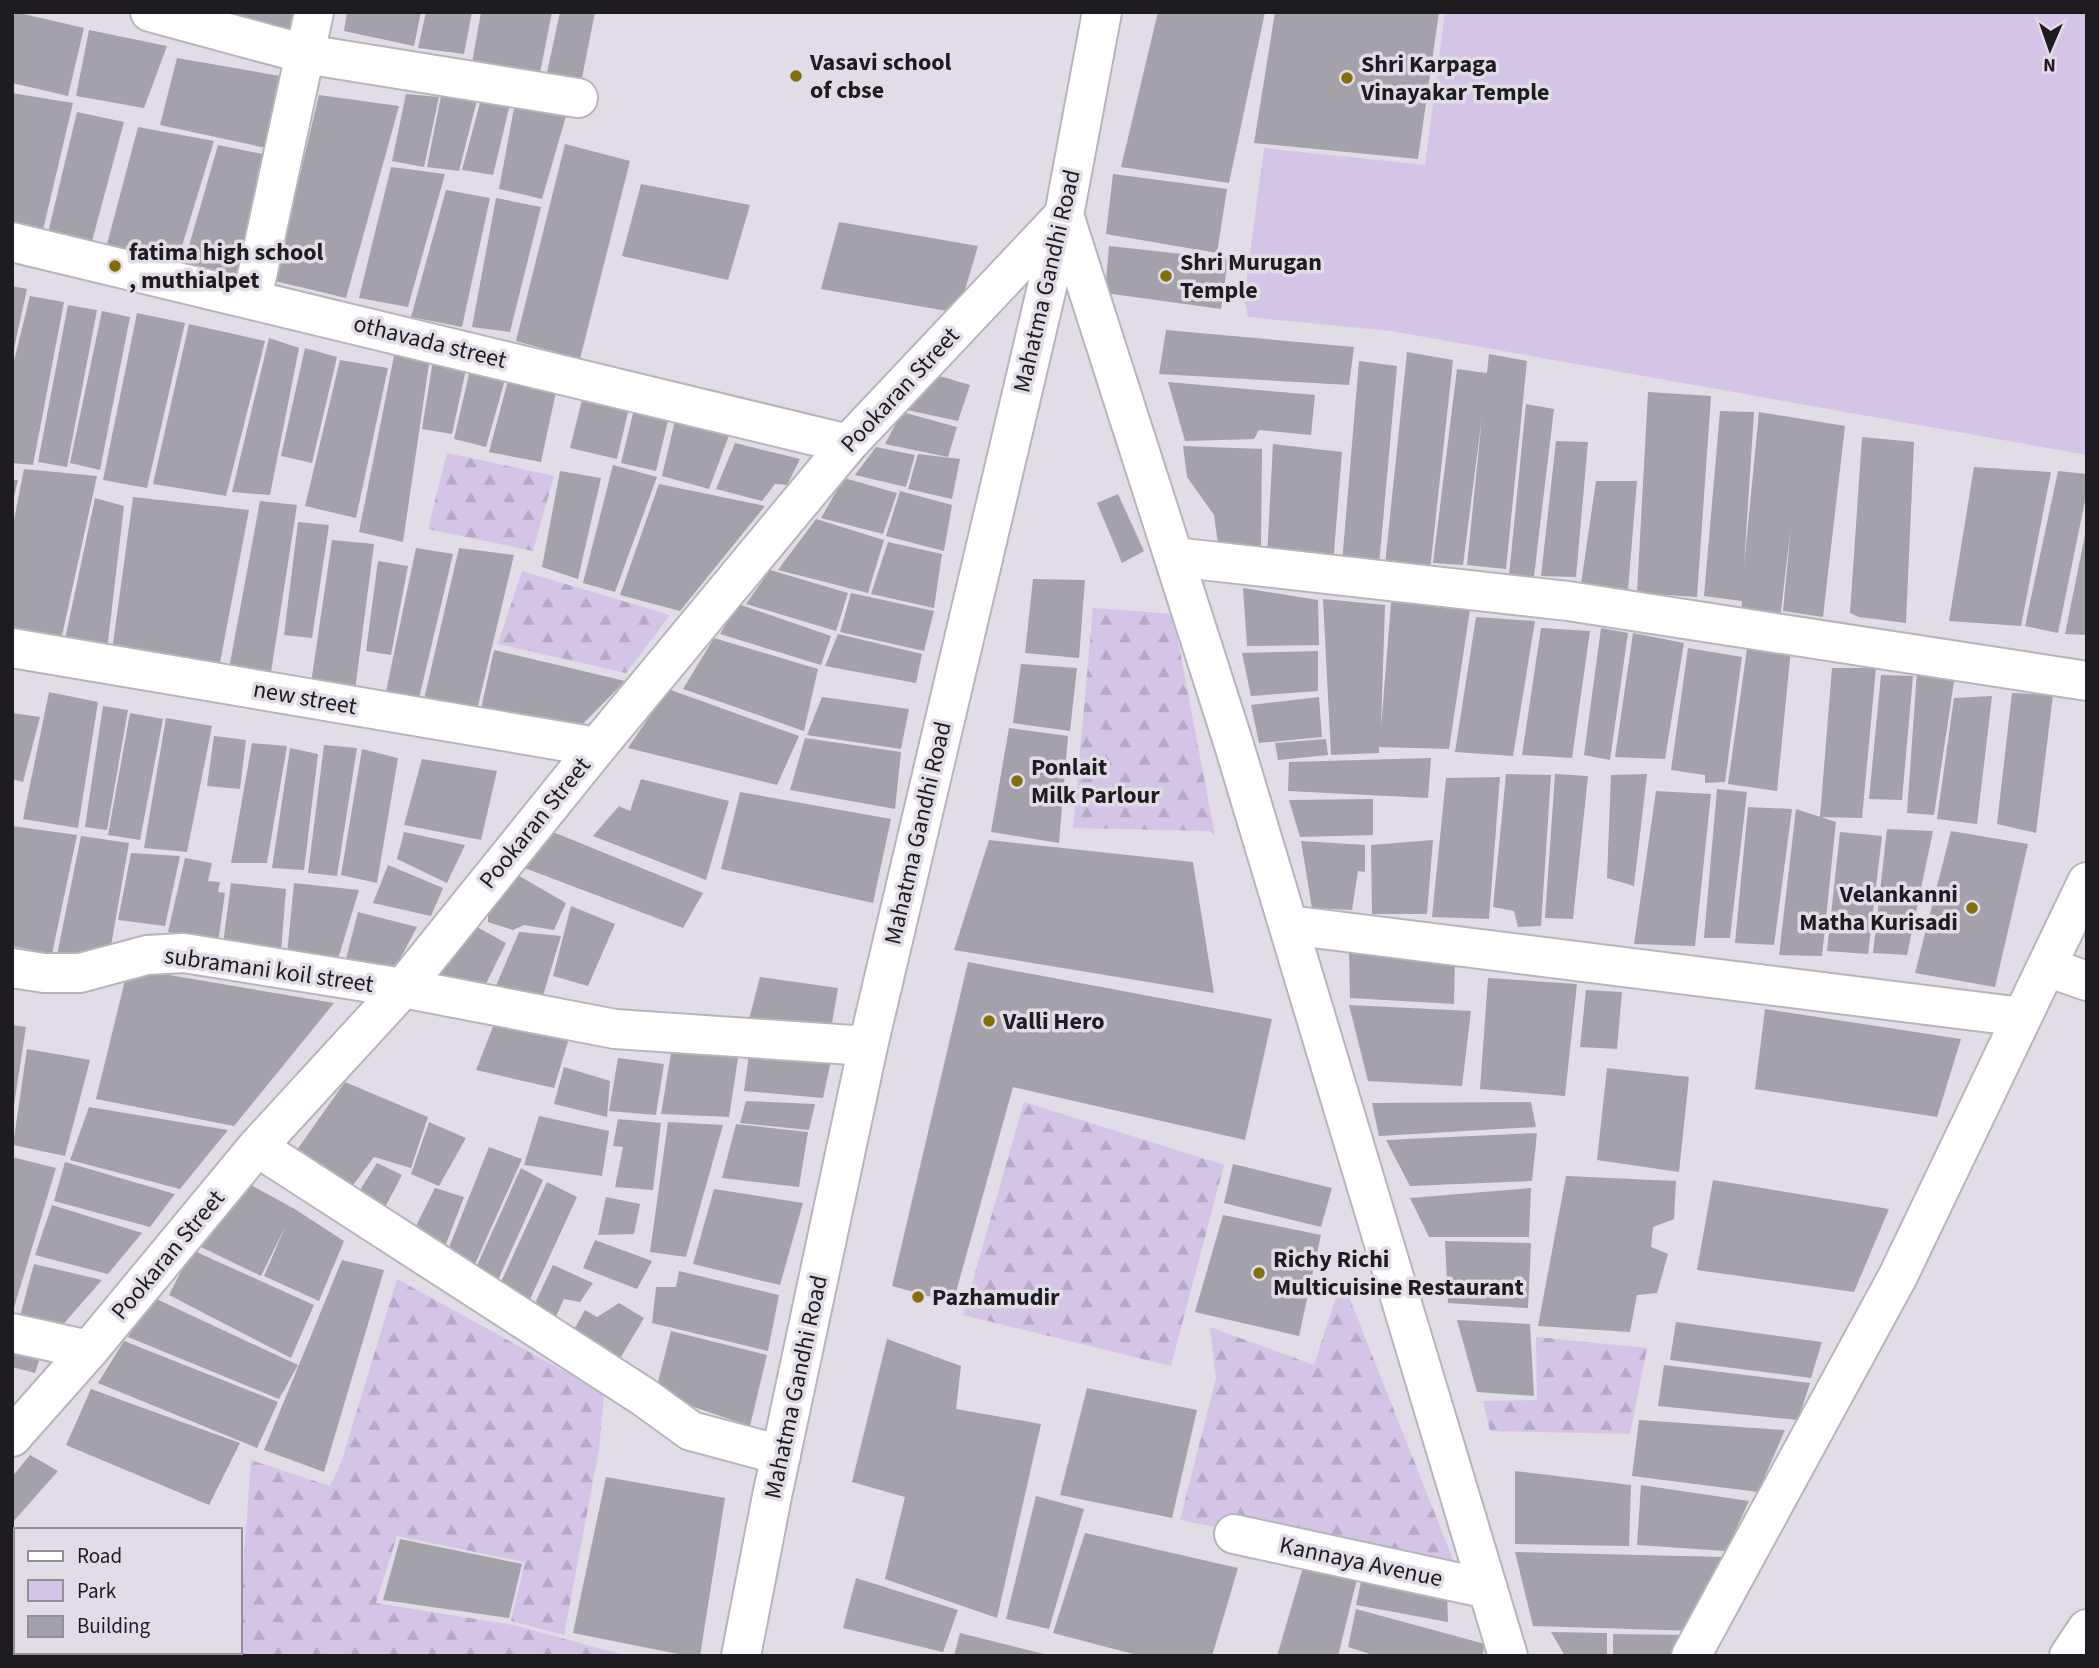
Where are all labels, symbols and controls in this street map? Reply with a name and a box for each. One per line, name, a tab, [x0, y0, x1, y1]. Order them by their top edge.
north arrow	[2015, 14, 2085, 84]
place label: Vasavi school of cbse	[809, 45, 952, 108]
place label: Shri Karpaga Vinayakar Temple	[1360, 47, 1550, 110]
text: N	[2043, 51, 2056, 78]
marker: Vasavi school of cbse	[788, 68, 804, 84]
marker: Shri Karpaga Vinayakar Temple	[1339, 70, 1355, 86]
street label: Mahatma Gandhi Road	[1004, 166, 1090, 396]
place label: fatima high school , muthialpet	[129, 235, 324, 298]
place label: Shri Murugan Temple	[1180, 245, 1322, 308]
marker: fatima high school , muthialpet	[107, 258, 123, 274]
marker: Shri Murugan Temple	[1158, 268, 1174, 284]
street label: othavada street	[350, 306, 510, 378]
street label: Pookaran Street	[832, 319, 968, 461]
street label: new street	[250, 672, 360, 724]
street label: Mahatma Gandhi Road	[875, 718, 961, 948]
street label: Pookaran Street	[471, 750, 599, 896]
place label: Ponlait Milk Parlour	[1031, 750, 1160, 813]
marker: Ponlait Milk Parlour	[1009, 773, 1025, 789]
place label: Velankanni Matha Kurisadi	[1799, 877, 1958, 940]
marker: Velankanni Matha Kurisadi	[1964, 900, 1980, 916]
street label: subramani koil street	[162, 938, 376, 1002]
place label: Valli Hero	[1002, 1004, 1105, 1039]
marker: Valli Hero	[981, 1013, 997, 1029]
street label: Pookaran Street	[103, 1182, 233, 1328]
place label: Richy Richi Multicuisine Restaurant	[1273, 1242, 1524, 1305]
marker: Richy Richi Multicuisine Restaurant	[1251, 1265, 1267, 1281]
street label: Mahatma Gandhi Road	[755, 1272, 837, 1502]
place label: Pazhamudir	[932, 1280, 1060, 1315]
marker: Pazhamudir	[910, 1289, 926, 1305]
legend	[14, 1528, 242, 1654]
street label: Kannaya Avenue	[1276, 1528, 1446, 1596]
text: Road	[77, 1541, 122, 1571]
text: Park	[77, 1576, 117, 1606]
text: Building	[77, 1611, 151, 1641]

